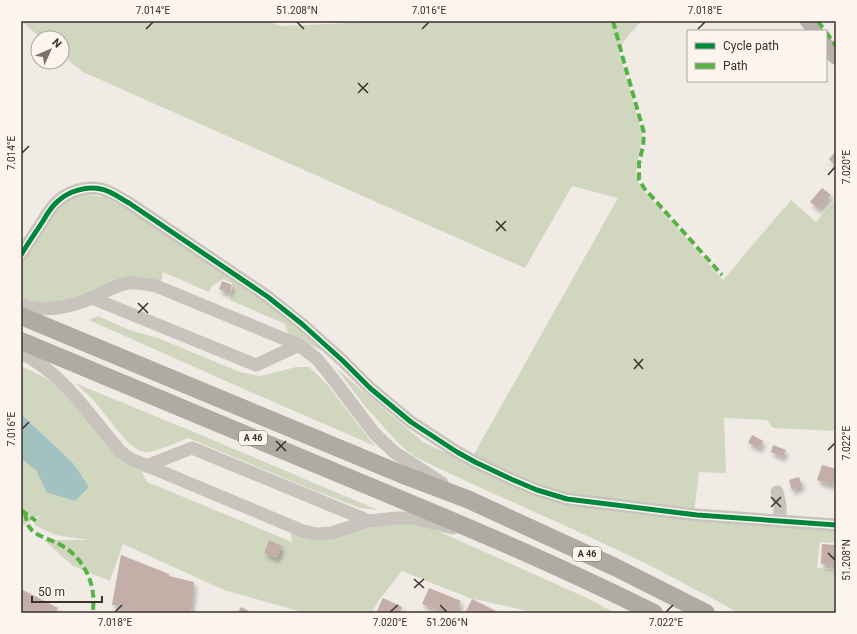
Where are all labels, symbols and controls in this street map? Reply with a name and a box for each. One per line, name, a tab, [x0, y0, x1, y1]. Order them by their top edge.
text: 7.014°E	[136, 5, 171, 16]
text: 51.208°N	[276, 5, 318, 16]
text: 7.016°E	[412, 5, 447, 16]
text: 7.018°E	[688, 5, 723, 16]
north arrow	[30, 30, 70, 70]
legend	[687, 30, 827, 82]
text: N	[49, 36, 64, 51]
text: Cycle path	[723, 39, 779, 53]
text: Path	[723, 59, 748, 73]
text: 7.014°E	[6, 135, 17, 170]
text: 7.020°E	[841, 149, 852, 184]
text: 7.016°E	[6, 411, 17, 446]
text: 7.022°E	[841, 425, 852, 460]
road number: A 46	[239, 431, 267, 445]
text: 51.208°N	[841, 539, 852, 581]
road number: A 46	[573, 547, 601, 561]
scale bar	[32, 578, 102, 604]
text: 50 m	[38, 585, 65, 599]
text: 7.018°E	[98, 617, 133, 628]
text: 7.020°E	[373, 617, 408, 628]
text: 51.206°N	[426, 617, 468, 628]
text: 7.022°E	[649, 617, 684, 628]

